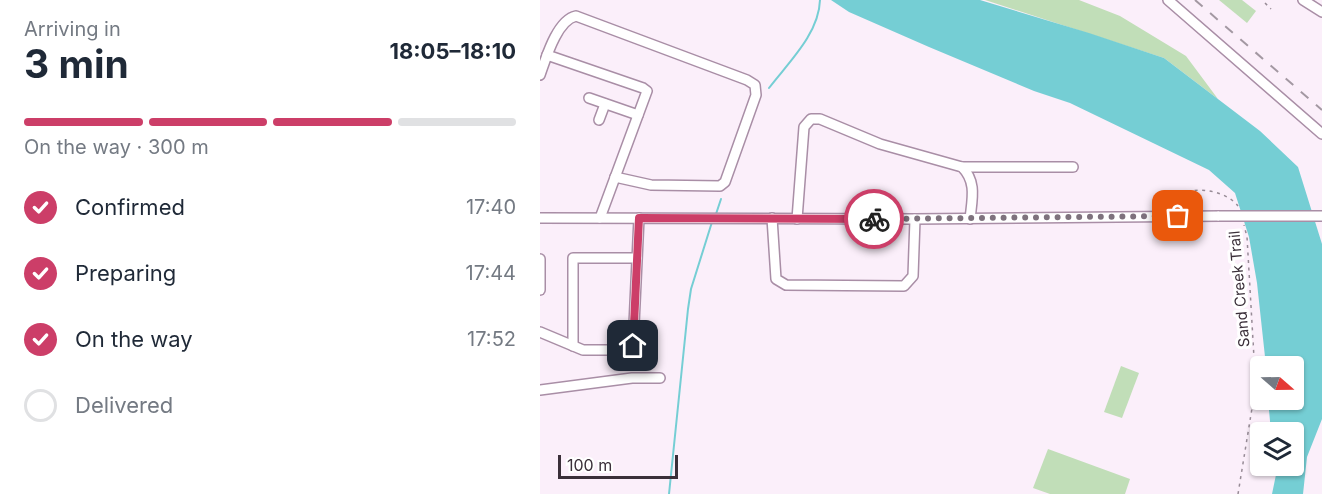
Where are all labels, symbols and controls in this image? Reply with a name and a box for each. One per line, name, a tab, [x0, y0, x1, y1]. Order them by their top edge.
text: Arriving in	[24, 17, 121, 41]
text: 18:05–18:10	[389, 38, 516, 64]
text: 3 min	[24, 40, 129, 87]
text: On the way · 300 m	[24, 135, 209, 159]
courier	[844, 189, 904, 249]
pin	[1152, 190, 1203, 241]
icon: check	[24, 191, 57, 224]
text: Confirmed	[75, 194, 185, 220]
text: 17:40	[466, 195, 516, 219]
icon: bag	[1161, 199, 1194, 232]
icon: bike	[858, 203, 891, 236]
street label: Sand Creek Trail	[1224, 230, 1254, 348]
icon: check	[24, 257, 57, 290]
text: Preparing	[75, 260, 176, 286]
text: 17:44	[466, 261, 516, 285]
pin	[607, 320, 658, 371]
icon: check	[24, 323, 57, 356]
text: On the way	[75, 326, 193, 352]
text: 17:52	[467, 327, 516, 351]
icon: home	[616, 329, 649, 362]
north arrow	[1250, 356, 1304, 410]
map controls	[1250, 356, 1304, 476]
text: Delivered	[75, 392, 173, 418]
button: layers	[1250, 422, 1304, 476]
scale bar	[558, 452, 678, 480]
text: 100 m	[567, 455, 612, 475]

